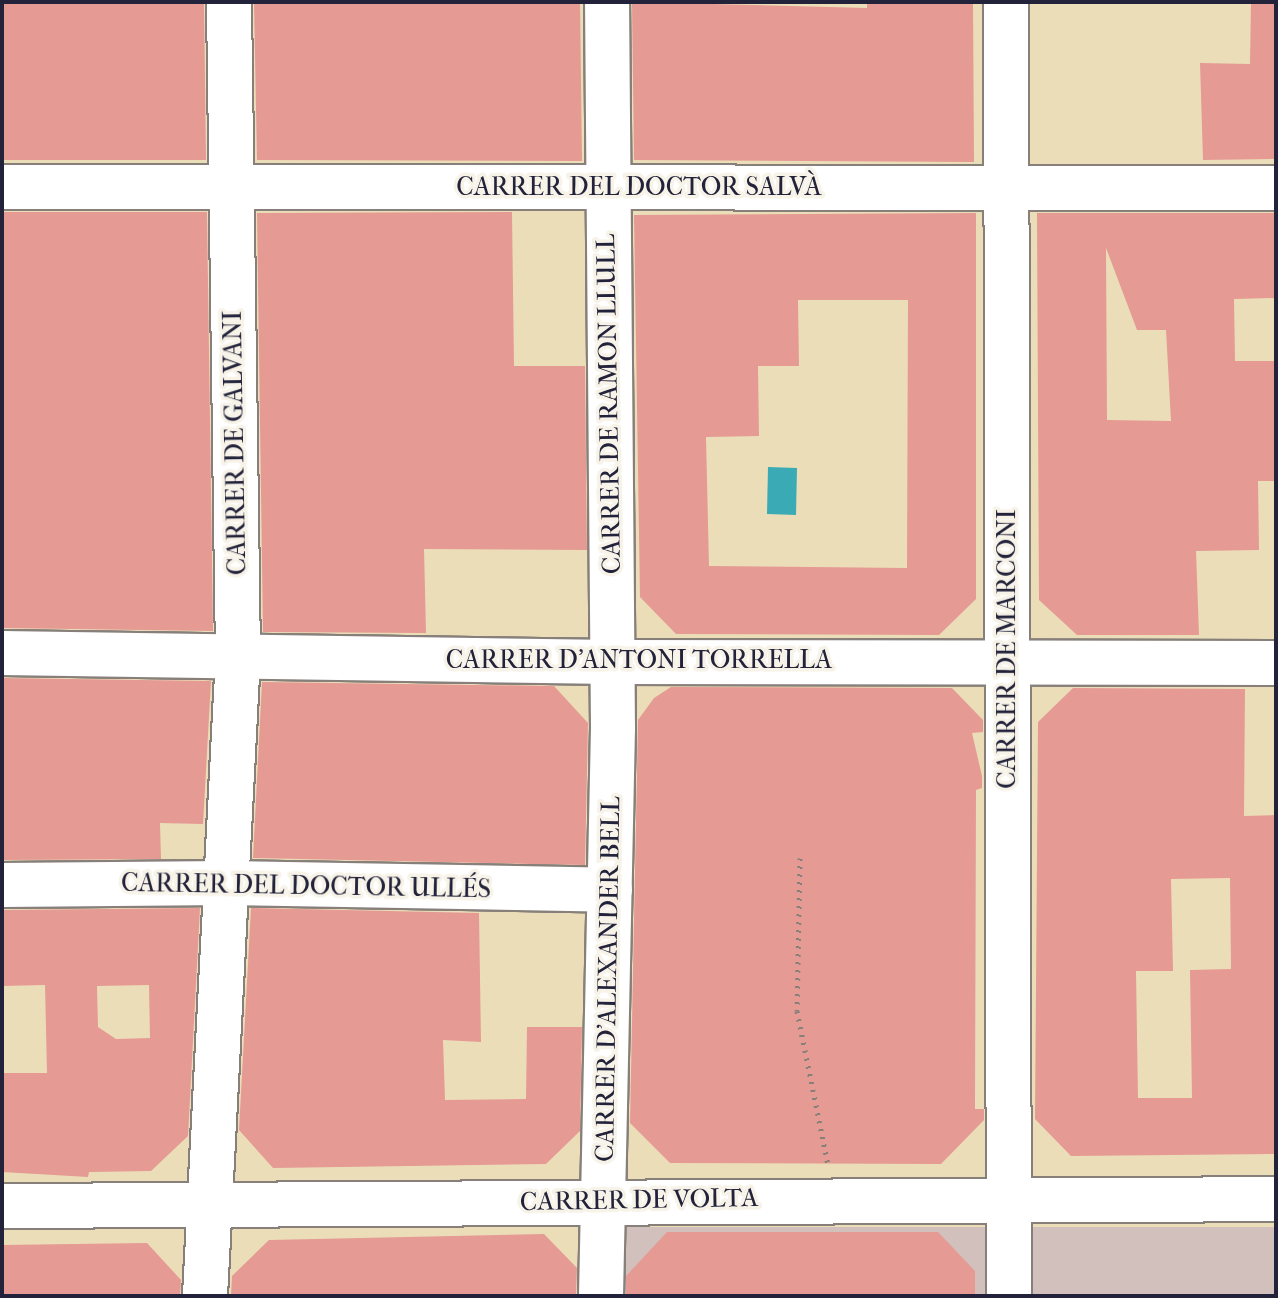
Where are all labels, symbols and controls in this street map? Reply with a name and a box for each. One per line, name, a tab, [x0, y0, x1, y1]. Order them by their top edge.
street label: CARRER DEL DOCTOR SALVÀ	[456, 171, 822, 203]
street label: CARRER DE RAMON LLULL	[590, 234, 628, 574]
street label: CARRER DE GALVANI	[217, 311, 253, 575]
street label: CARRER DE MARCONI	[991, 509, 1023, 789]
street label: CARRER D'ANTONI TORRELLA	[446, 644, 832, 676]
street label: CARRER D'ALEXANDER BELL	[589, 796, 627, 1162]
street label: CARRER DEL DOCTOR ULLÉS	[121, 867, 491, 905]
street label: CARRER DE VOLTA	[520, 1182, 758, 1218]

